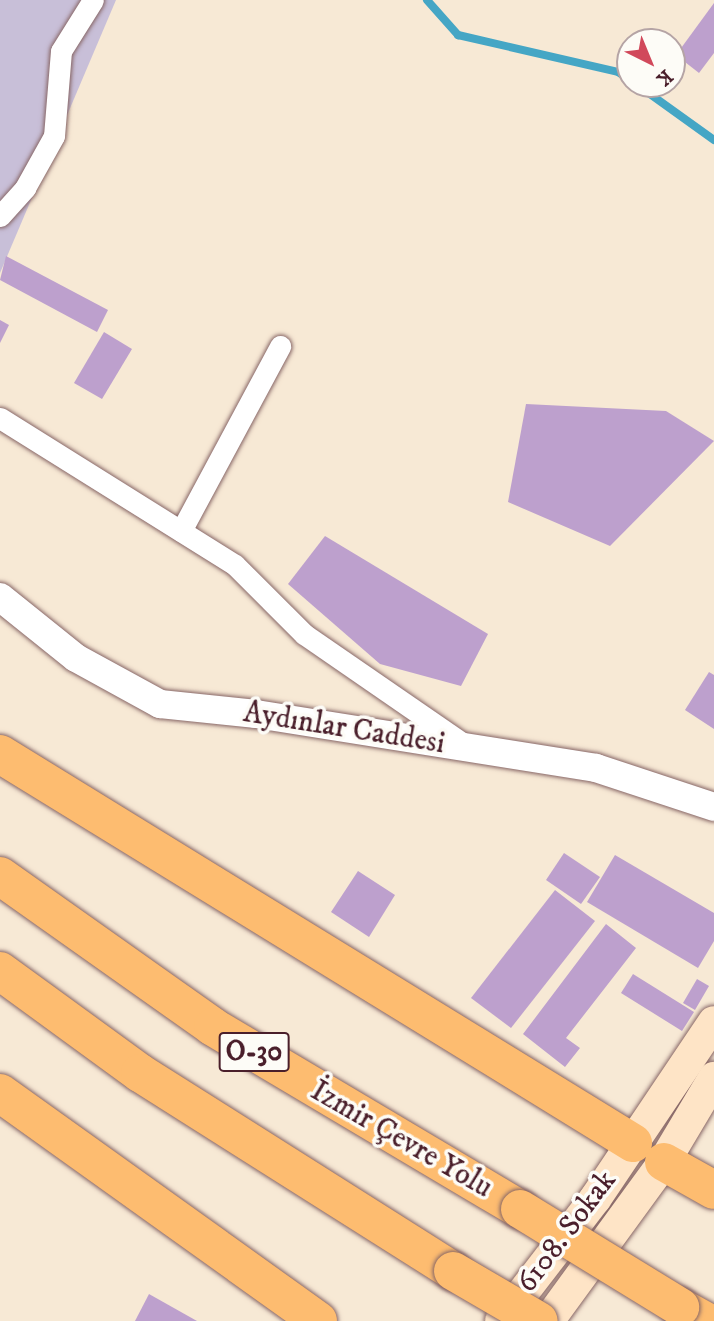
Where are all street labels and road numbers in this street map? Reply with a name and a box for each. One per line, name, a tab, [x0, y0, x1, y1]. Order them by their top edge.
street label: Aydınlar Caddesi	[241, 695, 447, 763]
road number: O-30	[217, 1028, 291, 1076]
street label: İzmir Çevre Yolu	[304, 1073, 498, 1207]
street label: 6108. Sokak	[509, 1164, 625, 1300]

